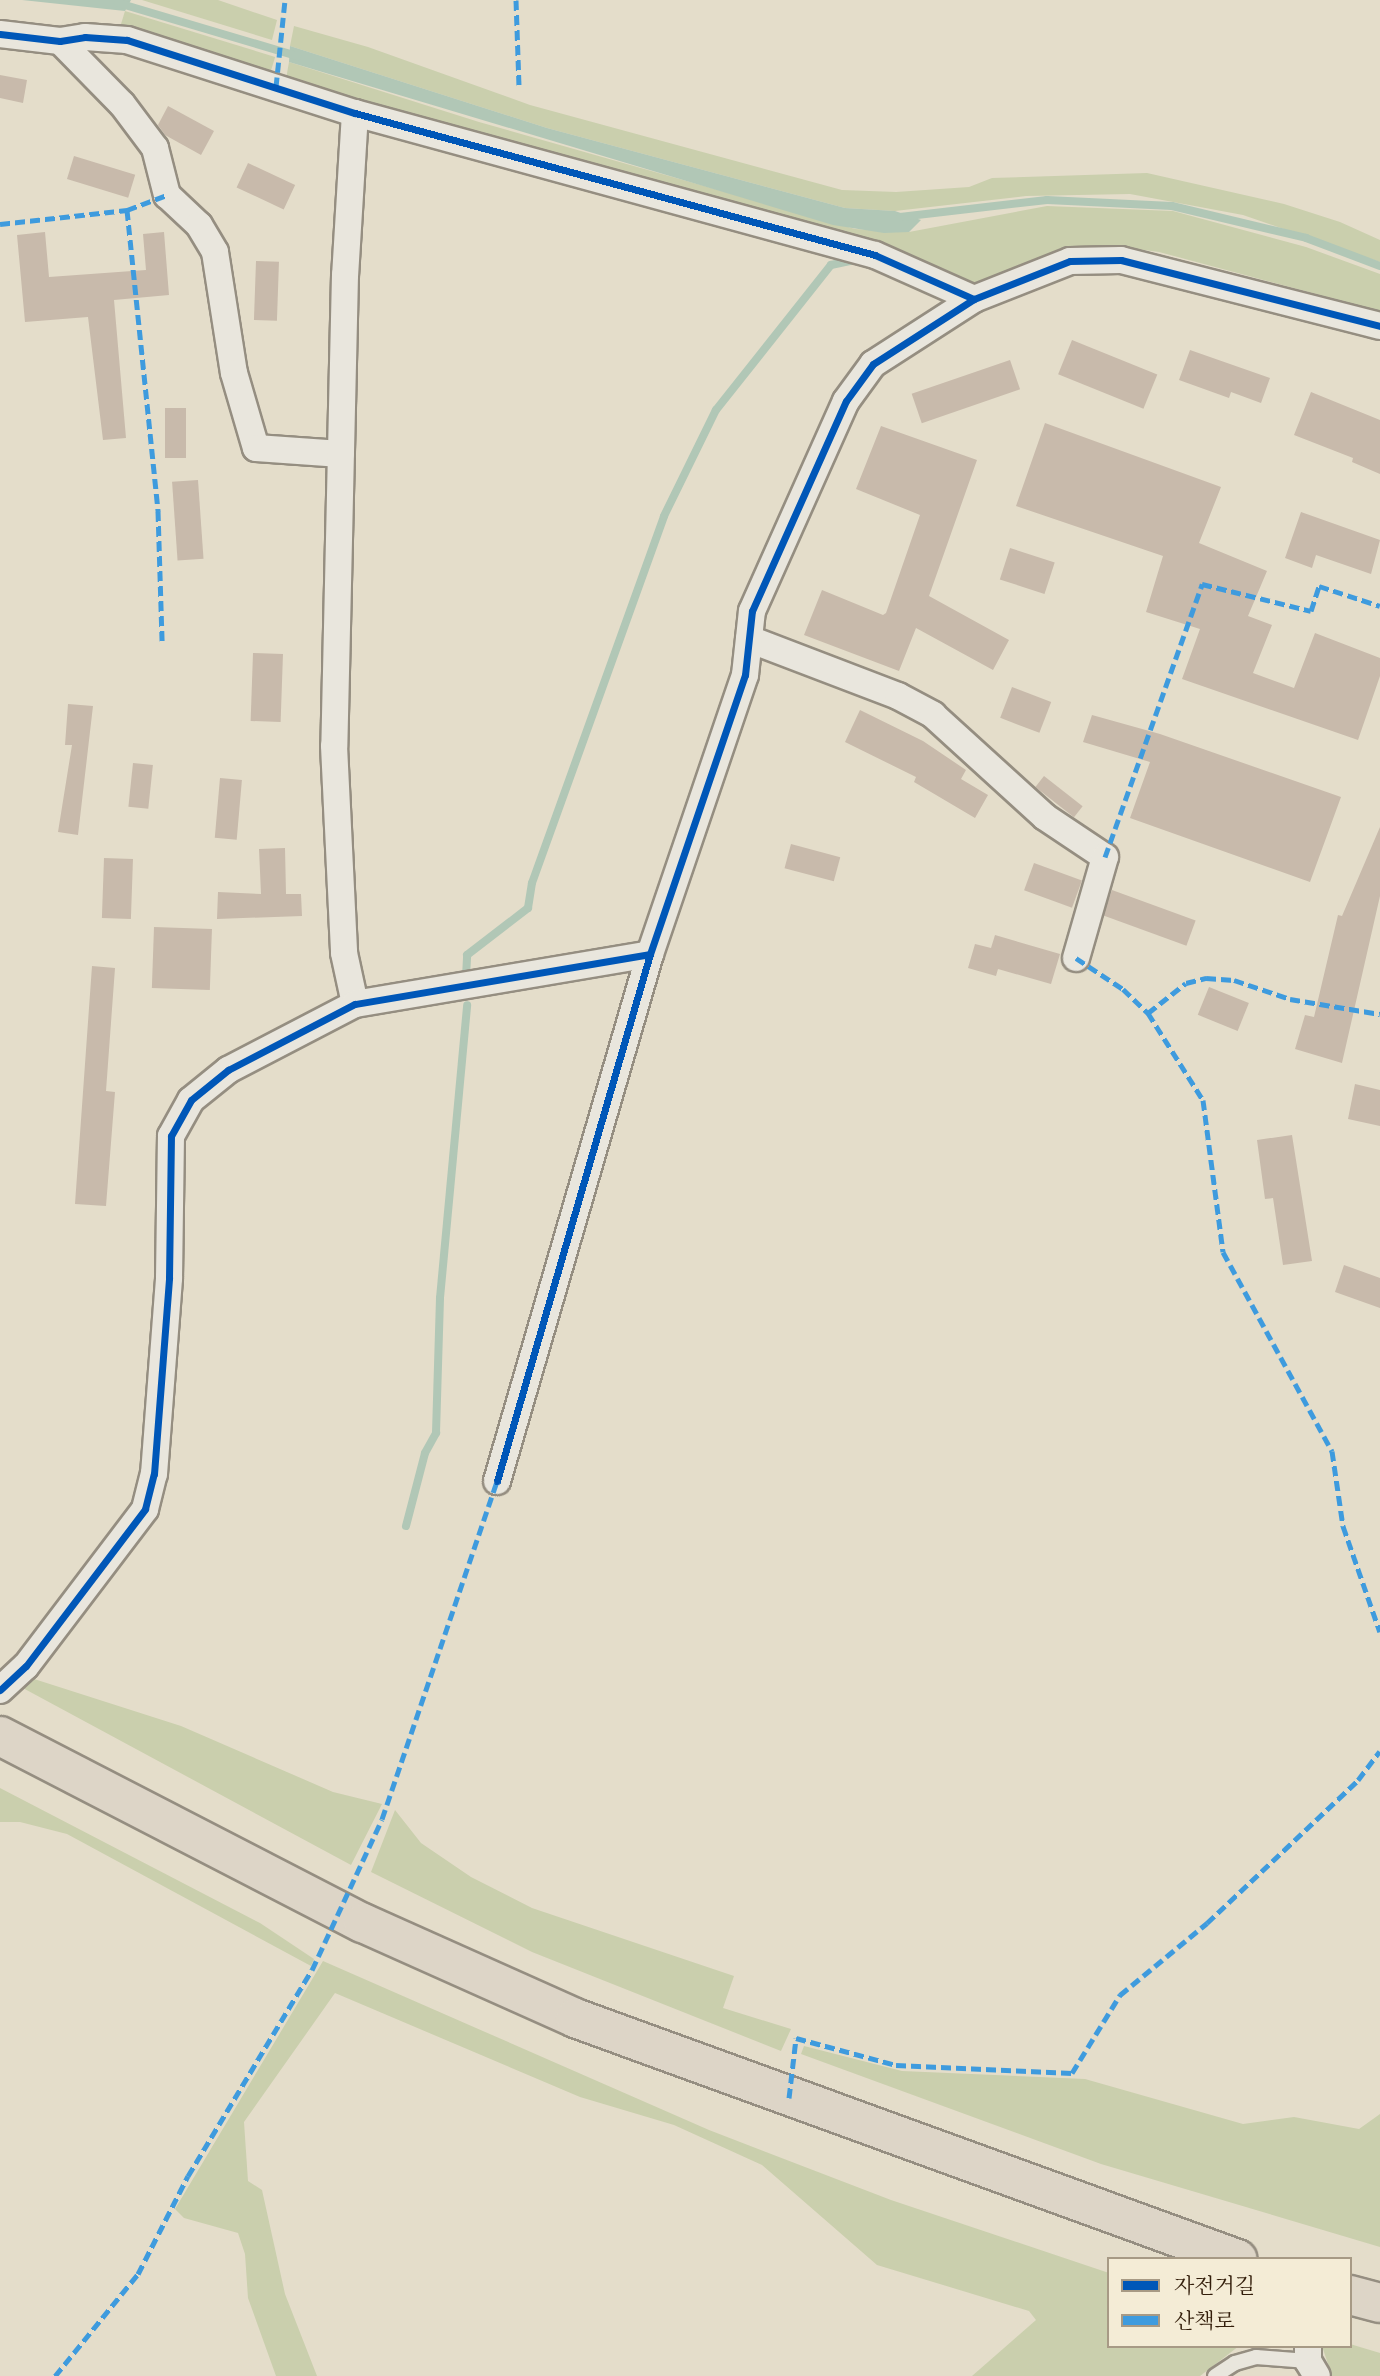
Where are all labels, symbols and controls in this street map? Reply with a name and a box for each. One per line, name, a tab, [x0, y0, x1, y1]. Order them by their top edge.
legend	[1107, 2257, 1352, 2348]
text: 자전거길	[1174, 2273, 1255, 2303]
text: 산책로	[1174, 2308, 1235, 2338]

